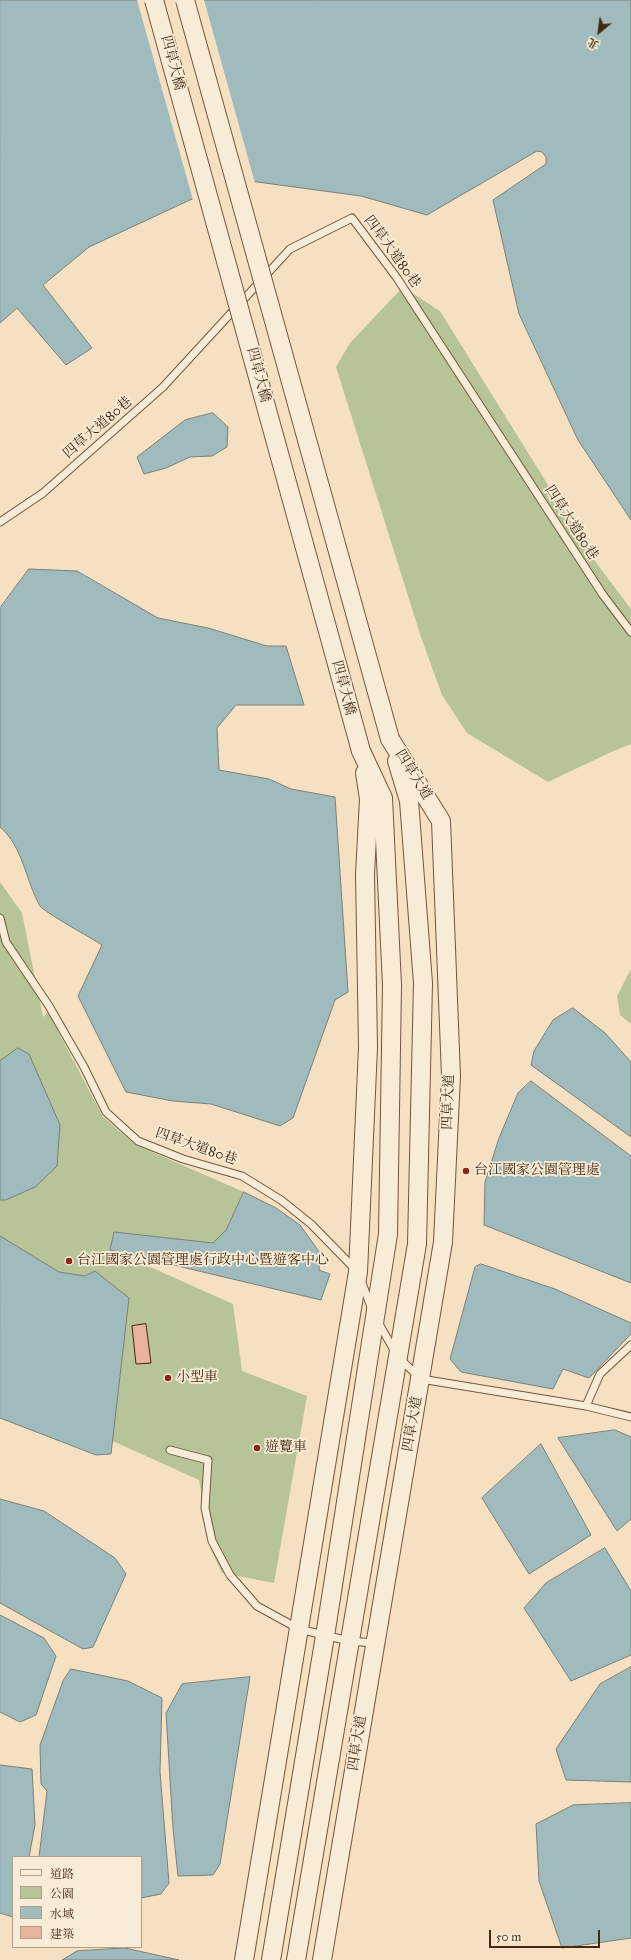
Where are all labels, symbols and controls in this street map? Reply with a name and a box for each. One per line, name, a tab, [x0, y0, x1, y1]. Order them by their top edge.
north arrow	[579, 12, 619, 52]
street label: 四草大橋	[157, 34, 187, 92]
text: 北	[585, 35, 601, 51]
street label: 四草大道80巷	[360, 212, 424, 292]
street label: 四草大橋	[243, 346, 273, 404]
street label: 四草大道80巷	[60, 394, 136, 462]
street label: 四草大道80巷	[541, 483, 601, 563]
street label: 四草大橋	[328, 659, 358, 717]
street label: 四草大道	[391, 747, 435, 803]
street label: 四草大道	[440, 1074, 458, 1130]
street label: 四草大道80巷	[153, 1125, 239, 1169]
place label: 台江國家公園管理處	[474, 1163, 600, 1179]
marker: 台江國家公園管理處	[461, 1166, 471, 1176]
place label: 台江國家公園管理處行政中心暨遊客中心	[77, 1253, 329, 1269]
marker: 台江國家公園管理處行政中心暨遊客中心	[64, 1256, 74, 1266]
place label: 小型車	[176, 1370, 218, 1386]
marker: 小型車	[163, 1373, 173, 1383]
street label: 四草大道	[400, 1395, 426, 1453]
place label: 遊覽車	[265, 1440, 307, 1456]
marker: 遊覽車	[252, 1443, 262, 1453]
street label: 四草大道	[345, 1714, 371, 1772]
legend	[12, 1856, 142, 1948]
text: 道路	[50, 1867, 74, 1881]
text: 公園	[50, 1887, 74, 1901]
text: 水域	[50, 1907, 74, 1921]
scale bar	[491, 1922, 602, 1948]
text: 建築	[50, 1927, 74, 1941]
text: 50 m	[496, 1930, 521, 1944]

